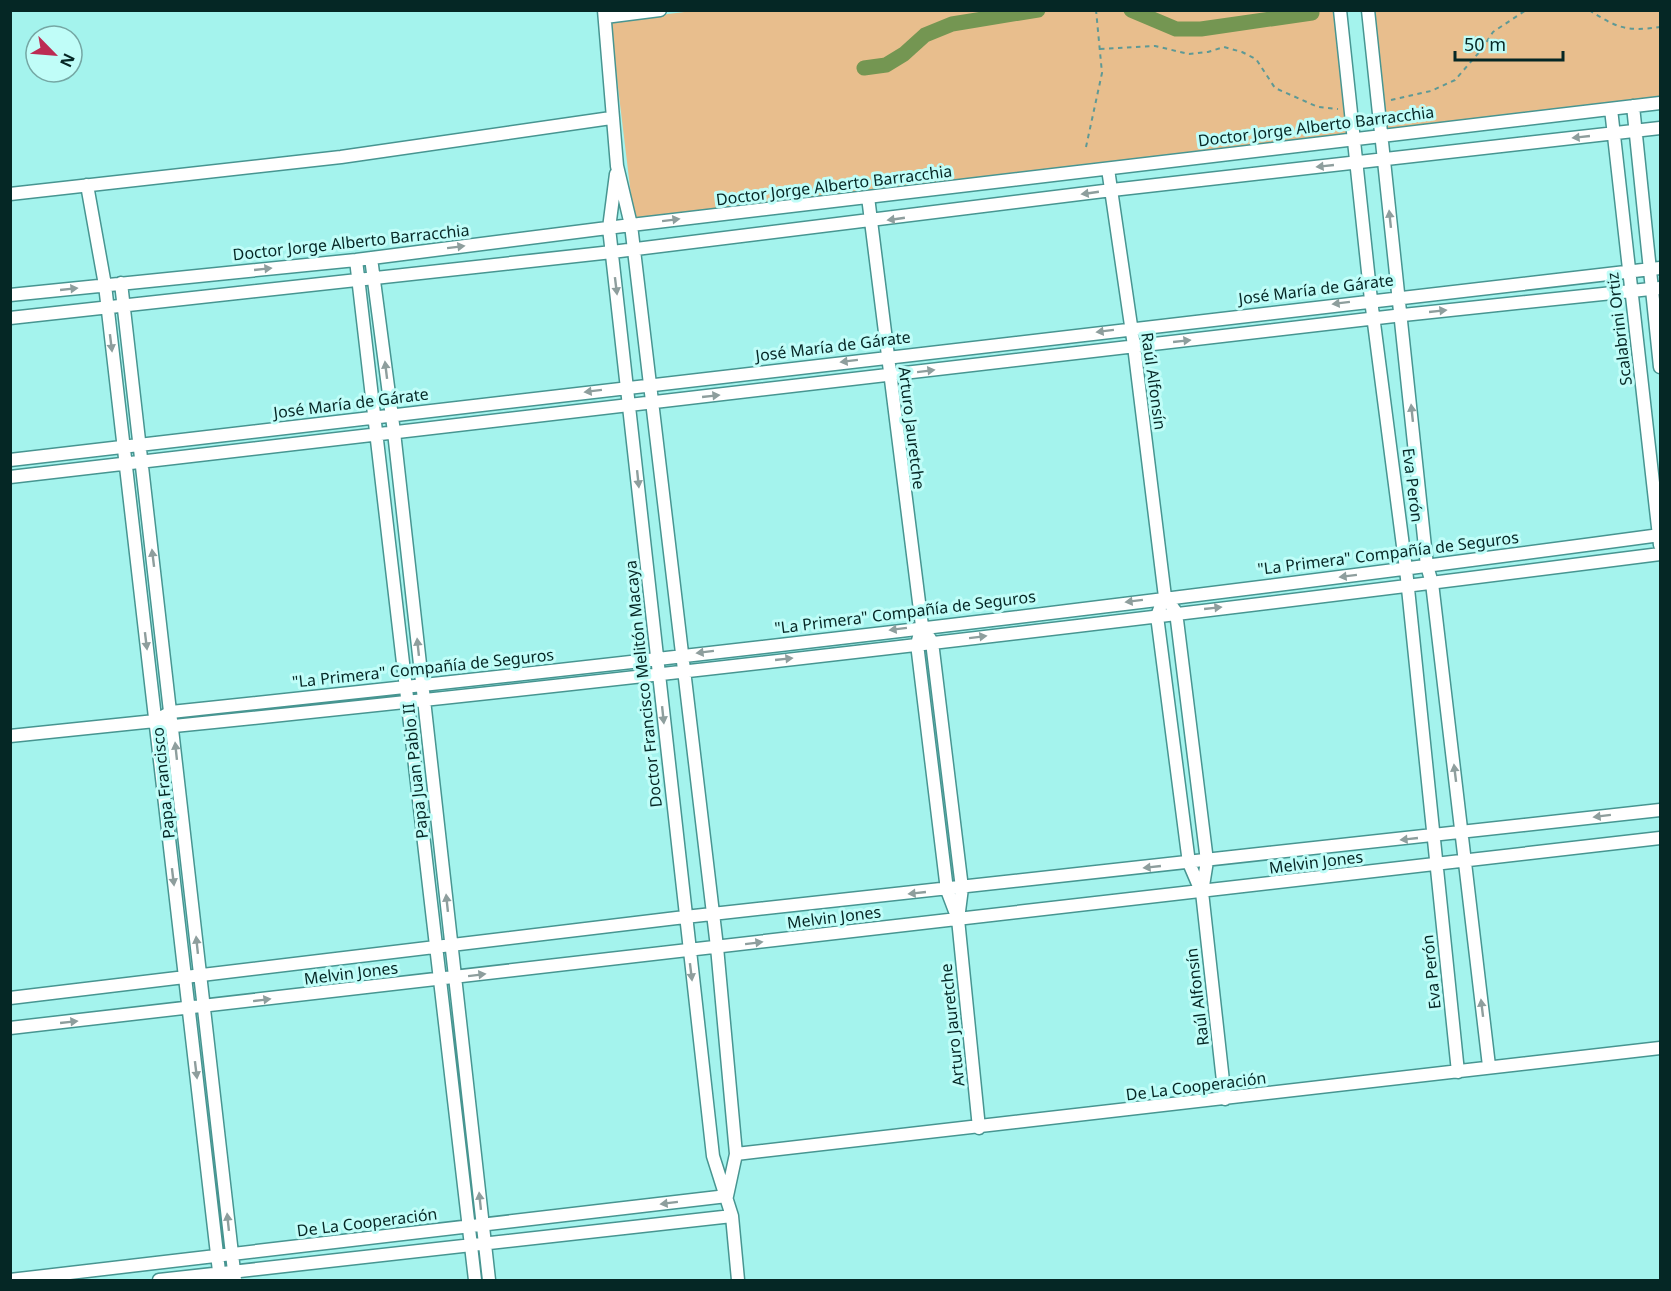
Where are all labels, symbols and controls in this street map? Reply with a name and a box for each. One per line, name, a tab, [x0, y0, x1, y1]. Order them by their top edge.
north arrow	[24, 24, 84, 84]
scale bar	[1455, 24, 1563, 62]
text: 50 m	[1464, 32, 1506, 56]
text: N	[55, 50, 80, 71]
street label: Doctor Jorge Alberto Barracchia	[1197, 101, 1435, 151]
one-way arrow	[1572, 132, 1591, 142]
street label: Doctor Jorge Alberto Barracchia	[715, 160, 953, 210]
one-way arrow	[1316, 161, 1335, 171]
one-way arrow	[1080, 188, 1099, 198]
one-way arrow	[1385, 209, 1395, 228]
one-way arrow	[887, 214, 906, 223]
one-way arrow	[661, 215, 680, 225]
street label: Doctor Jorge Alberto Barracchia	[232, 219, 470, 265]
one-way arrow	[447, 242, 466, 251]
one-way arrow	[253, 264, 272, 274]
street label: José María de Gárate	[1235, 269, 1395, 310]
street label: Scalabrini Ortiz	[1601, 271, 1637, 387]
one-way arrow	[611, 276, 621, 295]
one-way arrow	[59, 284, 78, 294]
one-way arrow	[1331, 299, 1350, 308]
one-way arrow	[1429, 306, 1448, 316]
street label: José María de Gárate	[752, 326, 912, 367]
one-way arrow	[1096, 326, 1115, 336]
street label: Raúl Alfonsín	[1136, 331, 1172, 431]
one-way arrow	[107, 334, 116, 353]
one-way arrow	[1172, 336, 1191, 345]
one-way arrow	[839, 356, 858, 365]
one-way arrow	[381, 360, 390, 379]
street label: Arturo Jauretche	[894, 365, 930, 491]
one-way arrow	[916, 366, 935, 376]
street label: José María de Gárate	[270, 383, 430, 424]
one-way arrow	[583, 386, 602, 396]
one-way arrow	[702, 391, 721, 401]
one-way arrow	[1407, 403, 1417, 422]
street label: Eva Perón	[1398, 447, 1428, 523]
one-way arrow	[633, 470, 642, 489]
street label: "La Primera" Compañía de Seguros	[1256, 526, 1520, 580]
one-way arrow	[148, 548, 158, 567]
street label: Doctor Francisco Melitón Macaya	[619, 559, 667, 809]
one-way arrow	[1339, 571, 1358, 580]
street label: "La Primera" Compañía de Seguros	[773, 585, 1037, 639]
one-way arrow	[1124, 596, 1143, 606]
one-way arrow	[1204, 603, 1223, 613]
one-way arrow	[889, 624, 908, 634]
one-way arrow	[141, 632, 151, 651]
one-way arrow	[969, 632, 988, 642]
one-way arrow	[413, 637, 422, 656]
street label: "La Primera" Compañía de Seguros	[291, 643, 555, 693]
one-way arrow	[695, 647, 714, 657]
one-way arrow	[775, 654, 794, 664]
street label: Papa Juan Pablo II	[397, 702, 433, 840]
one-way arrow	[658, 706, 668, 725]
street label: Papa Francisco	[146, 726, 180, 840]
one-way arrow	[171, 742, 181, 761]
one-way arrow	[1450, 763, 1459, 782]
one-way arrow	[1593, 812, 1612, 821]
one-way arrow	[1399, 834, 1418, 844]
street label: Melvin Jones	[1268, 845, 1364, 879]
one-way arrow	[1143, 862, 1162, 872]
one-way arrow	[168, 867, 178, 886]
one-way arrow	[907, 888, 926, 898]
one-way arrow	[442, 894, 451, 913]
street label: Melvin Jones	[786, 900, 882, 934]
street label: Eva Perón	[1416, 934, 1446, 1010]
one-way arrow	[192, 936, 202, 955]
one-way arrow	[745, 938, 764, 948]
street label: Raúl Alfonsín	[1180, 947, 1214, 1047]
street label: Melvin Jones	[303, 956, 399, 990]
one-way arrow	[686, 962, 696, 981]
street label: Arturo Jauretche	[935, 962, 969, 1088]
one-way arrow	[468, 971, 487, 980]
one-way arrow	[253, 995, 272, 1005]
one-way arrow	[1477, 999, 1487, 1018]
one-way arrow	[59, 1017, 78, 1027]
one-way arrow	[191, 1061, 200, 1080]
street label: De La Cooperación	[1124, 1066, 1268, 1106]
one-way arrow	[475, 1192, 485, 1211]
one-way arrow	[660, 1198, 679, 1207]
street label: De La Cooperación	[295, 1202, 439, 1242]
one-way arrow	[224, 1213, 233, 1232]

